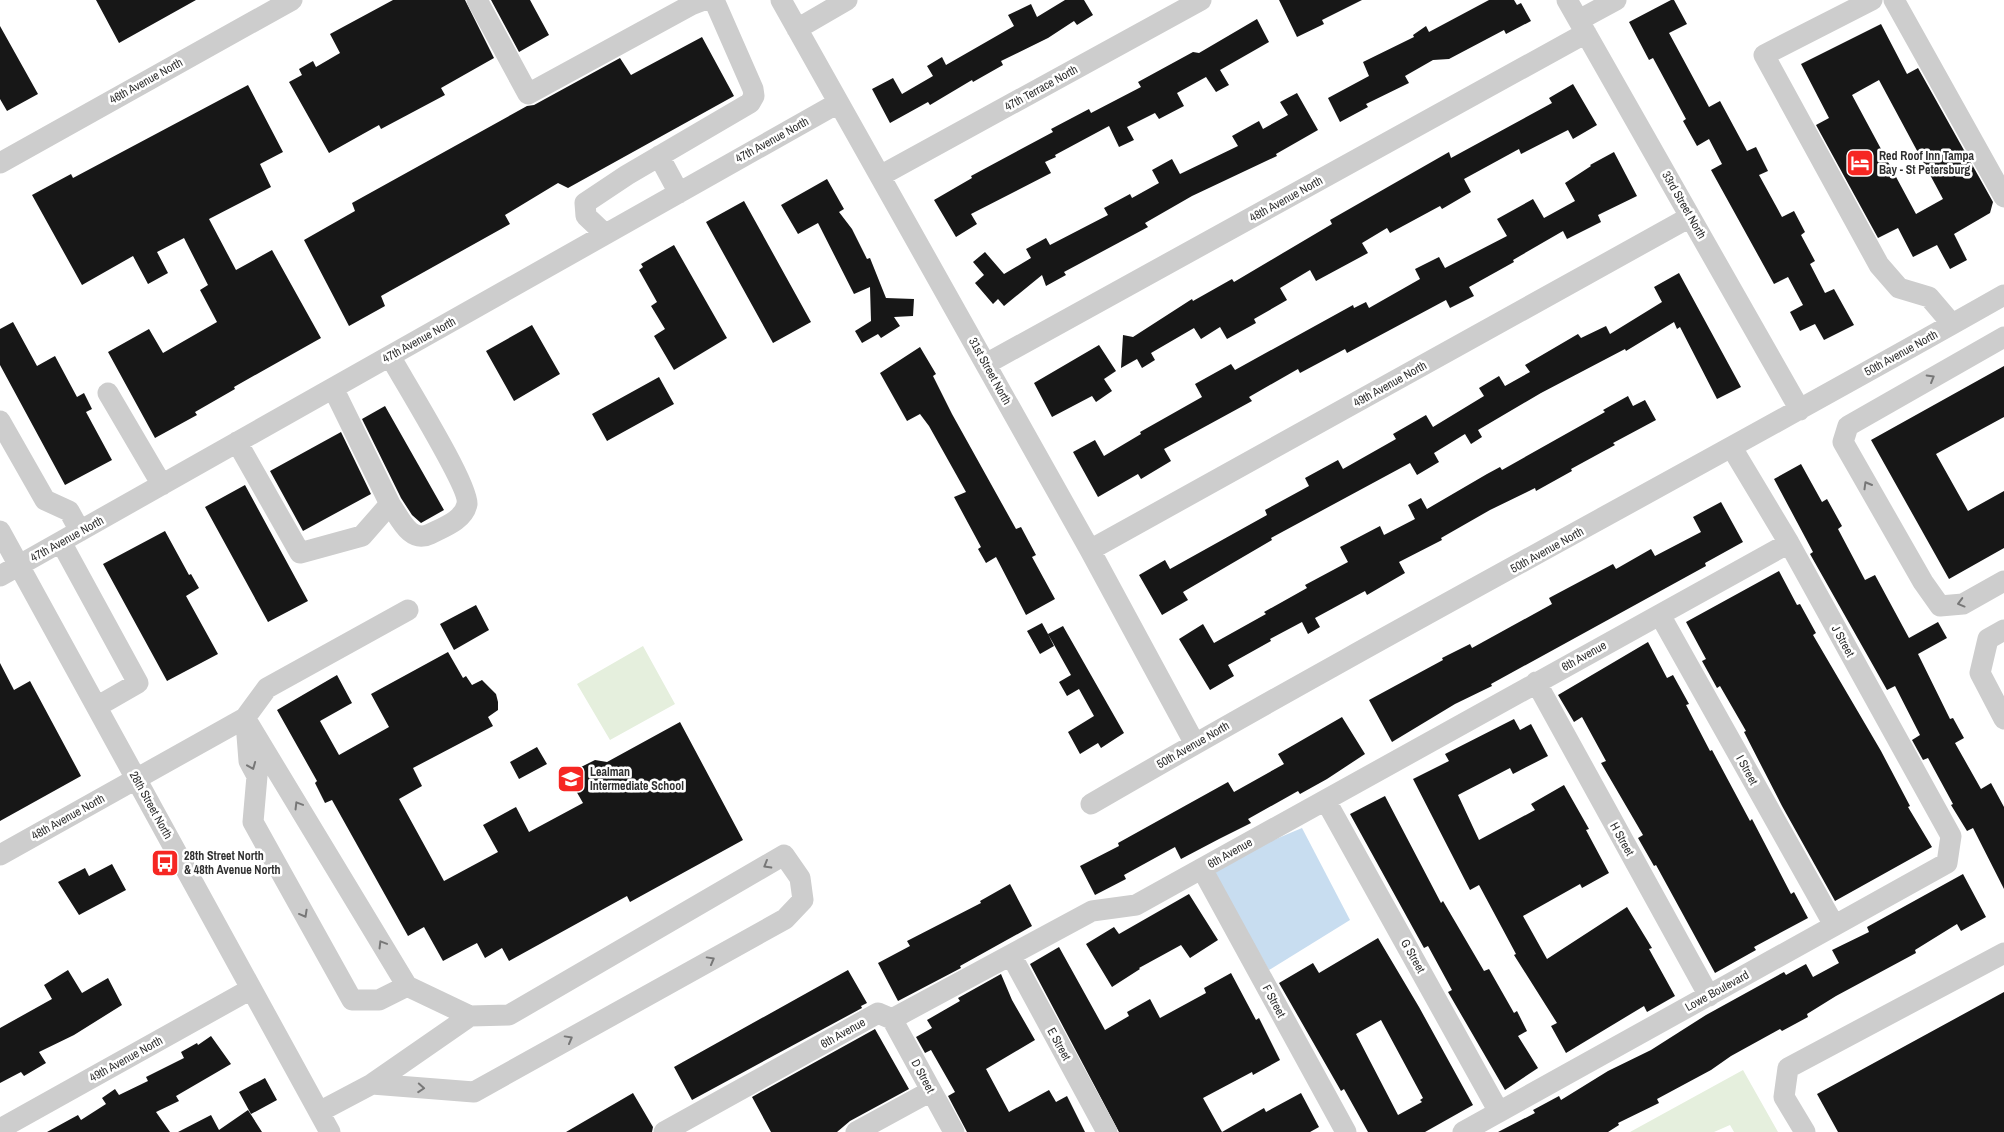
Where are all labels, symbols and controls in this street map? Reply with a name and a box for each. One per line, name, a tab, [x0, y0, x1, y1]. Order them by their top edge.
street label: 46th Avenue North	[107, 54, 185, 108]
street label: 47th Terrace North	[1002, 61, 1080, 115]
street label: 47th Avenue North	[733, 113, 811, 167]
hotel icon: Red Roof Inn Tampa Bay - St Petersburg	[1845, 148, 1875, 178]
place label: Red Roof Inn Tampa Bay - St Petersburg	[1879, 148, 1974, 178]
street label: 33rd Street North	[1658, 168, 1710, 242]
street label: 48th Avenue North	[1247, 172, 1325, 226]
street label: 47th Avenue North	[380, 313, 458, 367]
street label: 50th Avenue North	[1862, 326, 1940, 380]
street label: 31st Street North	[965, 335, 1015, 407]
street label: 49th Avenue North	[1351, 357, 1429, 411]
one-way arrow	[1926, 374, 1935, 384]
one-way arrow	[1864, 481, 1874, 490]
street label: 47th Avenue North	[28, 512, 106, 566]
street label: 50th Avenue North	[1508, 523, 1586, 577]
one-way arrow	[1957, 597, 1965, 607]
street label: J Street	[1828, 622, 1858, 660]
street label: 6th Avenue	[1559, 637, 1609, 675]
street label: 50th Avenue North	[1154, 718, 1232, 772]
street label: I Street	[1732, 752, 1762, 788]
one-way arrow	[246, 761, 257, 770]
school or university icon: Lealman Intermediate School	[556, 764, 586, 794]
place label: Lealman Intermediate School	[590, 764, 684, 794]
street label: 28th Street North	[126, 768, 176, 842]
street label: 48th Avenue North	[29, 790, 107, 844]
one-way arrow	[294, 801, 304, 810]
street label: H Street	[1606, 819, 1638, 859]
street label: 6th Avenue	[1205, 834, 1255, 872]
bus stop icon: 28th Street North & 48th Avenue North	[150, 848, 180, 878]
place label: 28th Street North & 48th Avenue North	[184, 848, 281, 878]
one-way arrow	[763, 859, 772, 869]
one-way arrow	[298, 908, 308, 917]
street label: G Street	[1397, 936, 1429, 976]
one-way arrow	[378, 941, 388, 950]
one-way arrow	[706, 956, 715, 966]
street label: Lowe Boulevard	[1682, 967, 1752, 1015]
street label: F Street	[1259, 982, 1289, 1020]
street label: 6th Avenue	[818, 1014, 868, 1052]
street label: E Street	[1043, 1025, 1075, 1064]
street label: 49th Avenue North	[87, 1032, 165, 1086]
one-way arrow	[564, 1035, 573, 1045]
street label: D Street	[907, 1056, 939, 1096]
one-way arrow	[417, 1082, 425, 1093]

